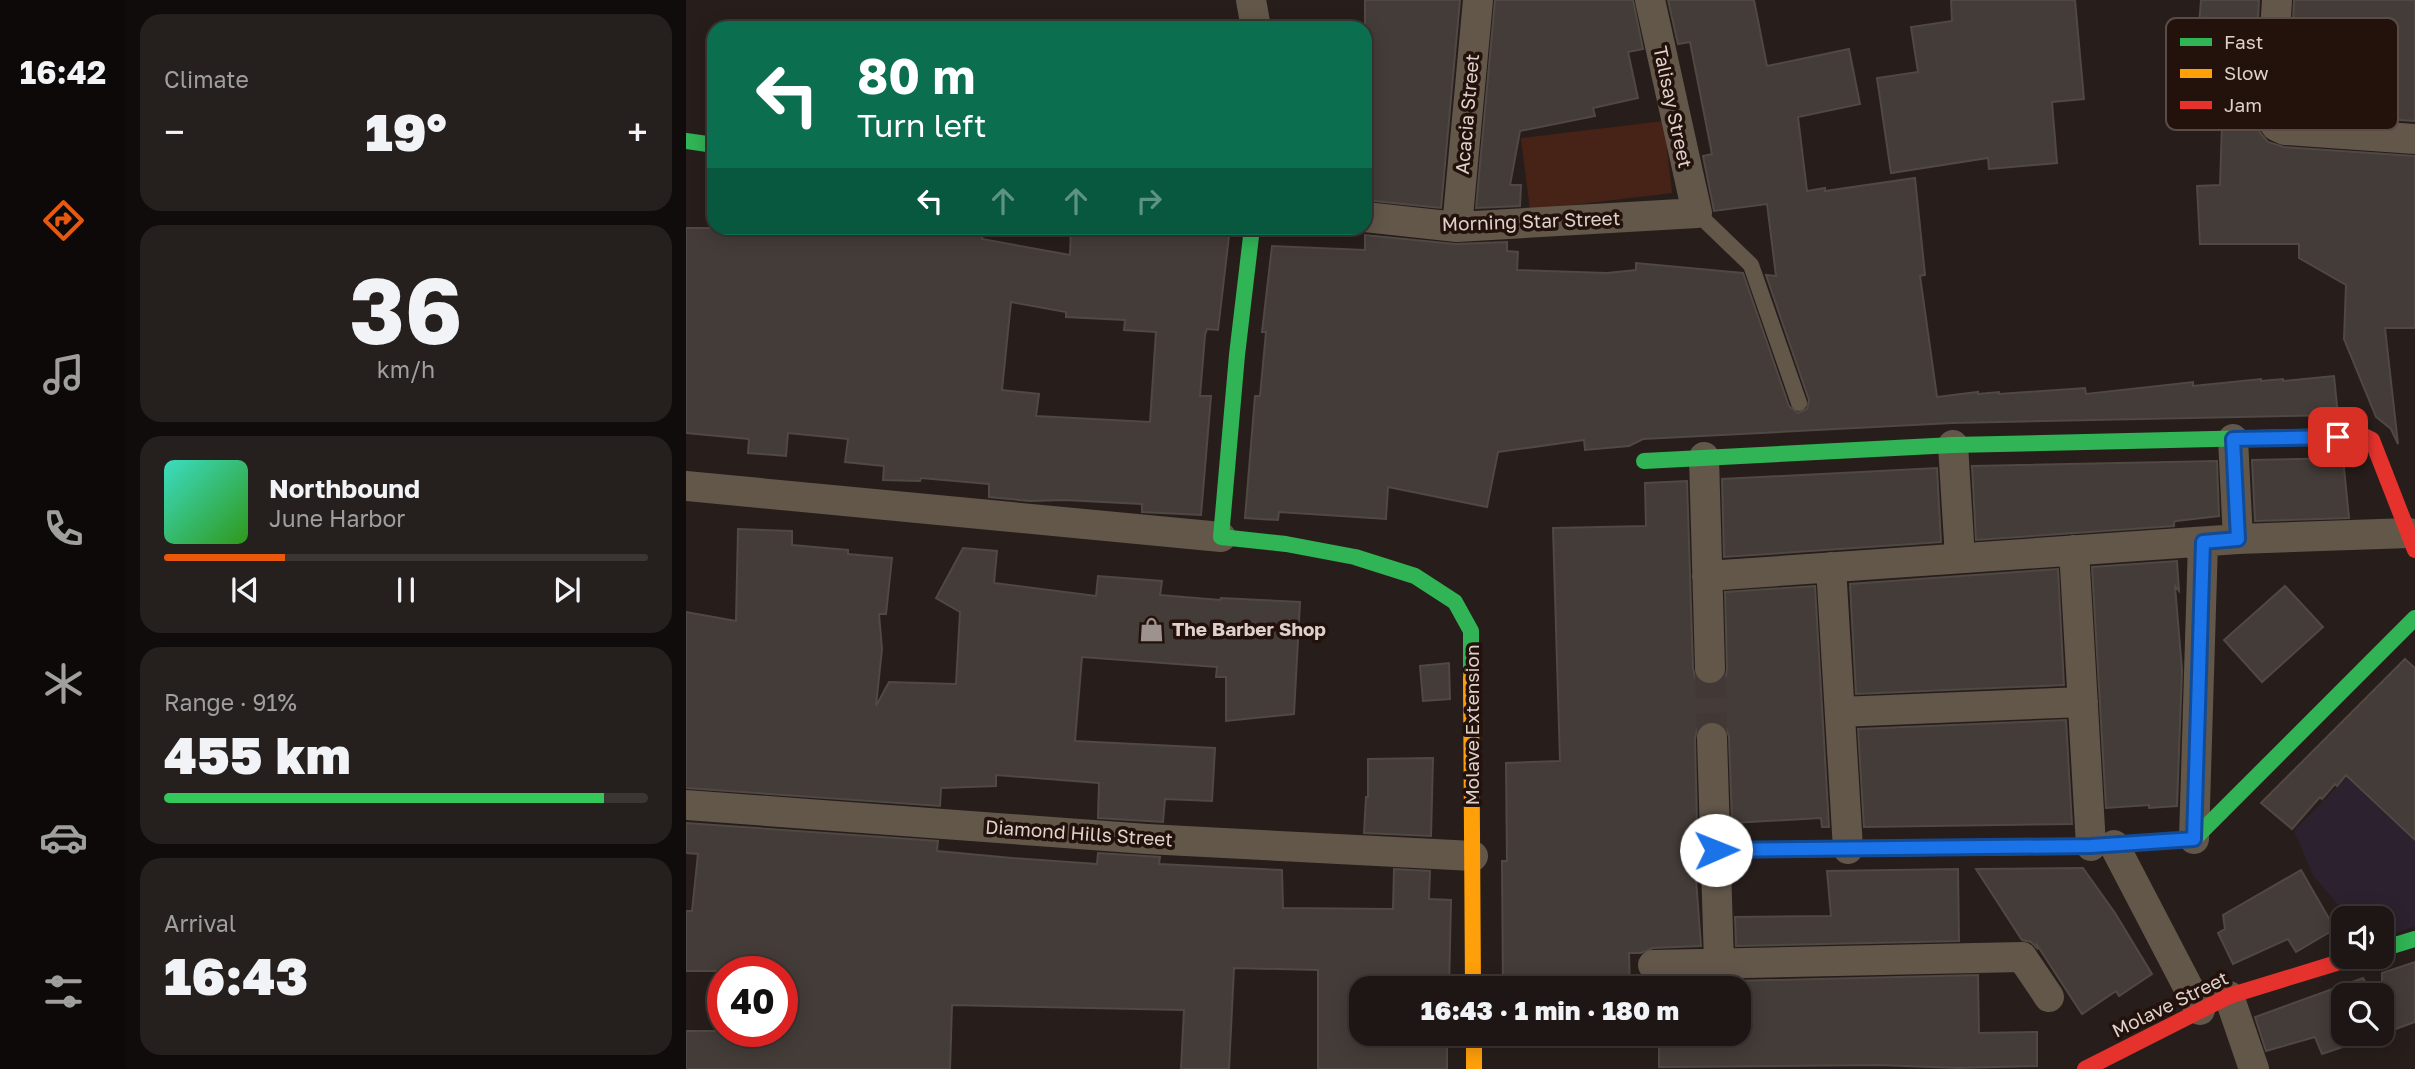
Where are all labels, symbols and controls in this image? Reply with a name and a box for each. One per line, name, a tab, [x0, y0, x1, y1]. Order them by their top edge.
legend	[2166, 18, 2398, 130]
text: Fast	[2224, 30, 2263, 53]
street label: Talisay Street	[1649, 44, 1698, 170]
text: 80 m	[857, 46, 975, 105]
icon: left	[742, 49, 833, 140]
text: 16:42	[20, 53, 106, 91]
street label: Acacia Street	[1450, 53, 1483, 175]
text: Slow	[2224, 61, 2269, 84]
text: Climate	[164, 65, 249, 93]
text: Jam	[2224, 93, 2262, 116]
text: 19°	[365, 100, 447, 162]
text: Turn left	[857, 106, 986, 144]
text: −	[164, 109, 185, 154]
text: +	[627, 109, 648, 154]
icon: left	[911, 182, 949, 220]
icon: ahead	[984, 182, 1022, 220]
icon: ahead	[1057, 182, 1095, 220]
icon: right	[1130, 182, 1168, 220]
icon: directions	[39, 196, 88, 245]
street label: Morning Star Street	[1441, 206, 1621, 235]
text: 36	[349, 255, 463, 364]
icon: music	[39, 350, 88, 399]
text: km/h	[377, 355, 435, 383]
pin	[2308, 407, 2368, 467]
icon: arrive	[2319, 418, 2357, 456]
text: Northbound	[269, 473, 420, 504]
icon: phone	[39, 504, 88, 553]
text: June Harbor	[269, 504, 405, 532]
icon: previous	[226, 571, 264, 609]
icon: pause	[387, 571, 425, 609]
icon: next	[548, 571, 586, 609]
shop icon: The Barber Shop	[1138, 615, 1166, 643]
place label: The Barber Shop	[1172, 617, 1326, 640]
street label: Molave Extension	[1460, 644, 1483, 806]
icon: climate	[39, 659, 88, 708]
text: Range · 91%	[164, 688, 297, 716]
text: 455 km	[164, 723, 351, 785]
icon: car	[39, 813, 88, 862]
position arrow	[1679, 813, 1753, 887]
street label: Diamond Hills Street	[984, 814, 1174, 851]
map controls	[2331, 906, 2394, 1046]
button: sound	[2331, 906, 2394, 969]
text: Arrival	[164, 909, 236, 937]
text: 16:43	[164, 944, 308, 1006]
speed limit sign: 40	[707, 956, 798, 1047]
street label: Molave Street	[2108, 965, 2232, 1042]
icon: filters	[39, 967, 88, 1016]
button: search	[2331, 983, 2394, 1046]
text: 16:43 · 1 min · 180 m	[1421, 995, 1679, 1026]

